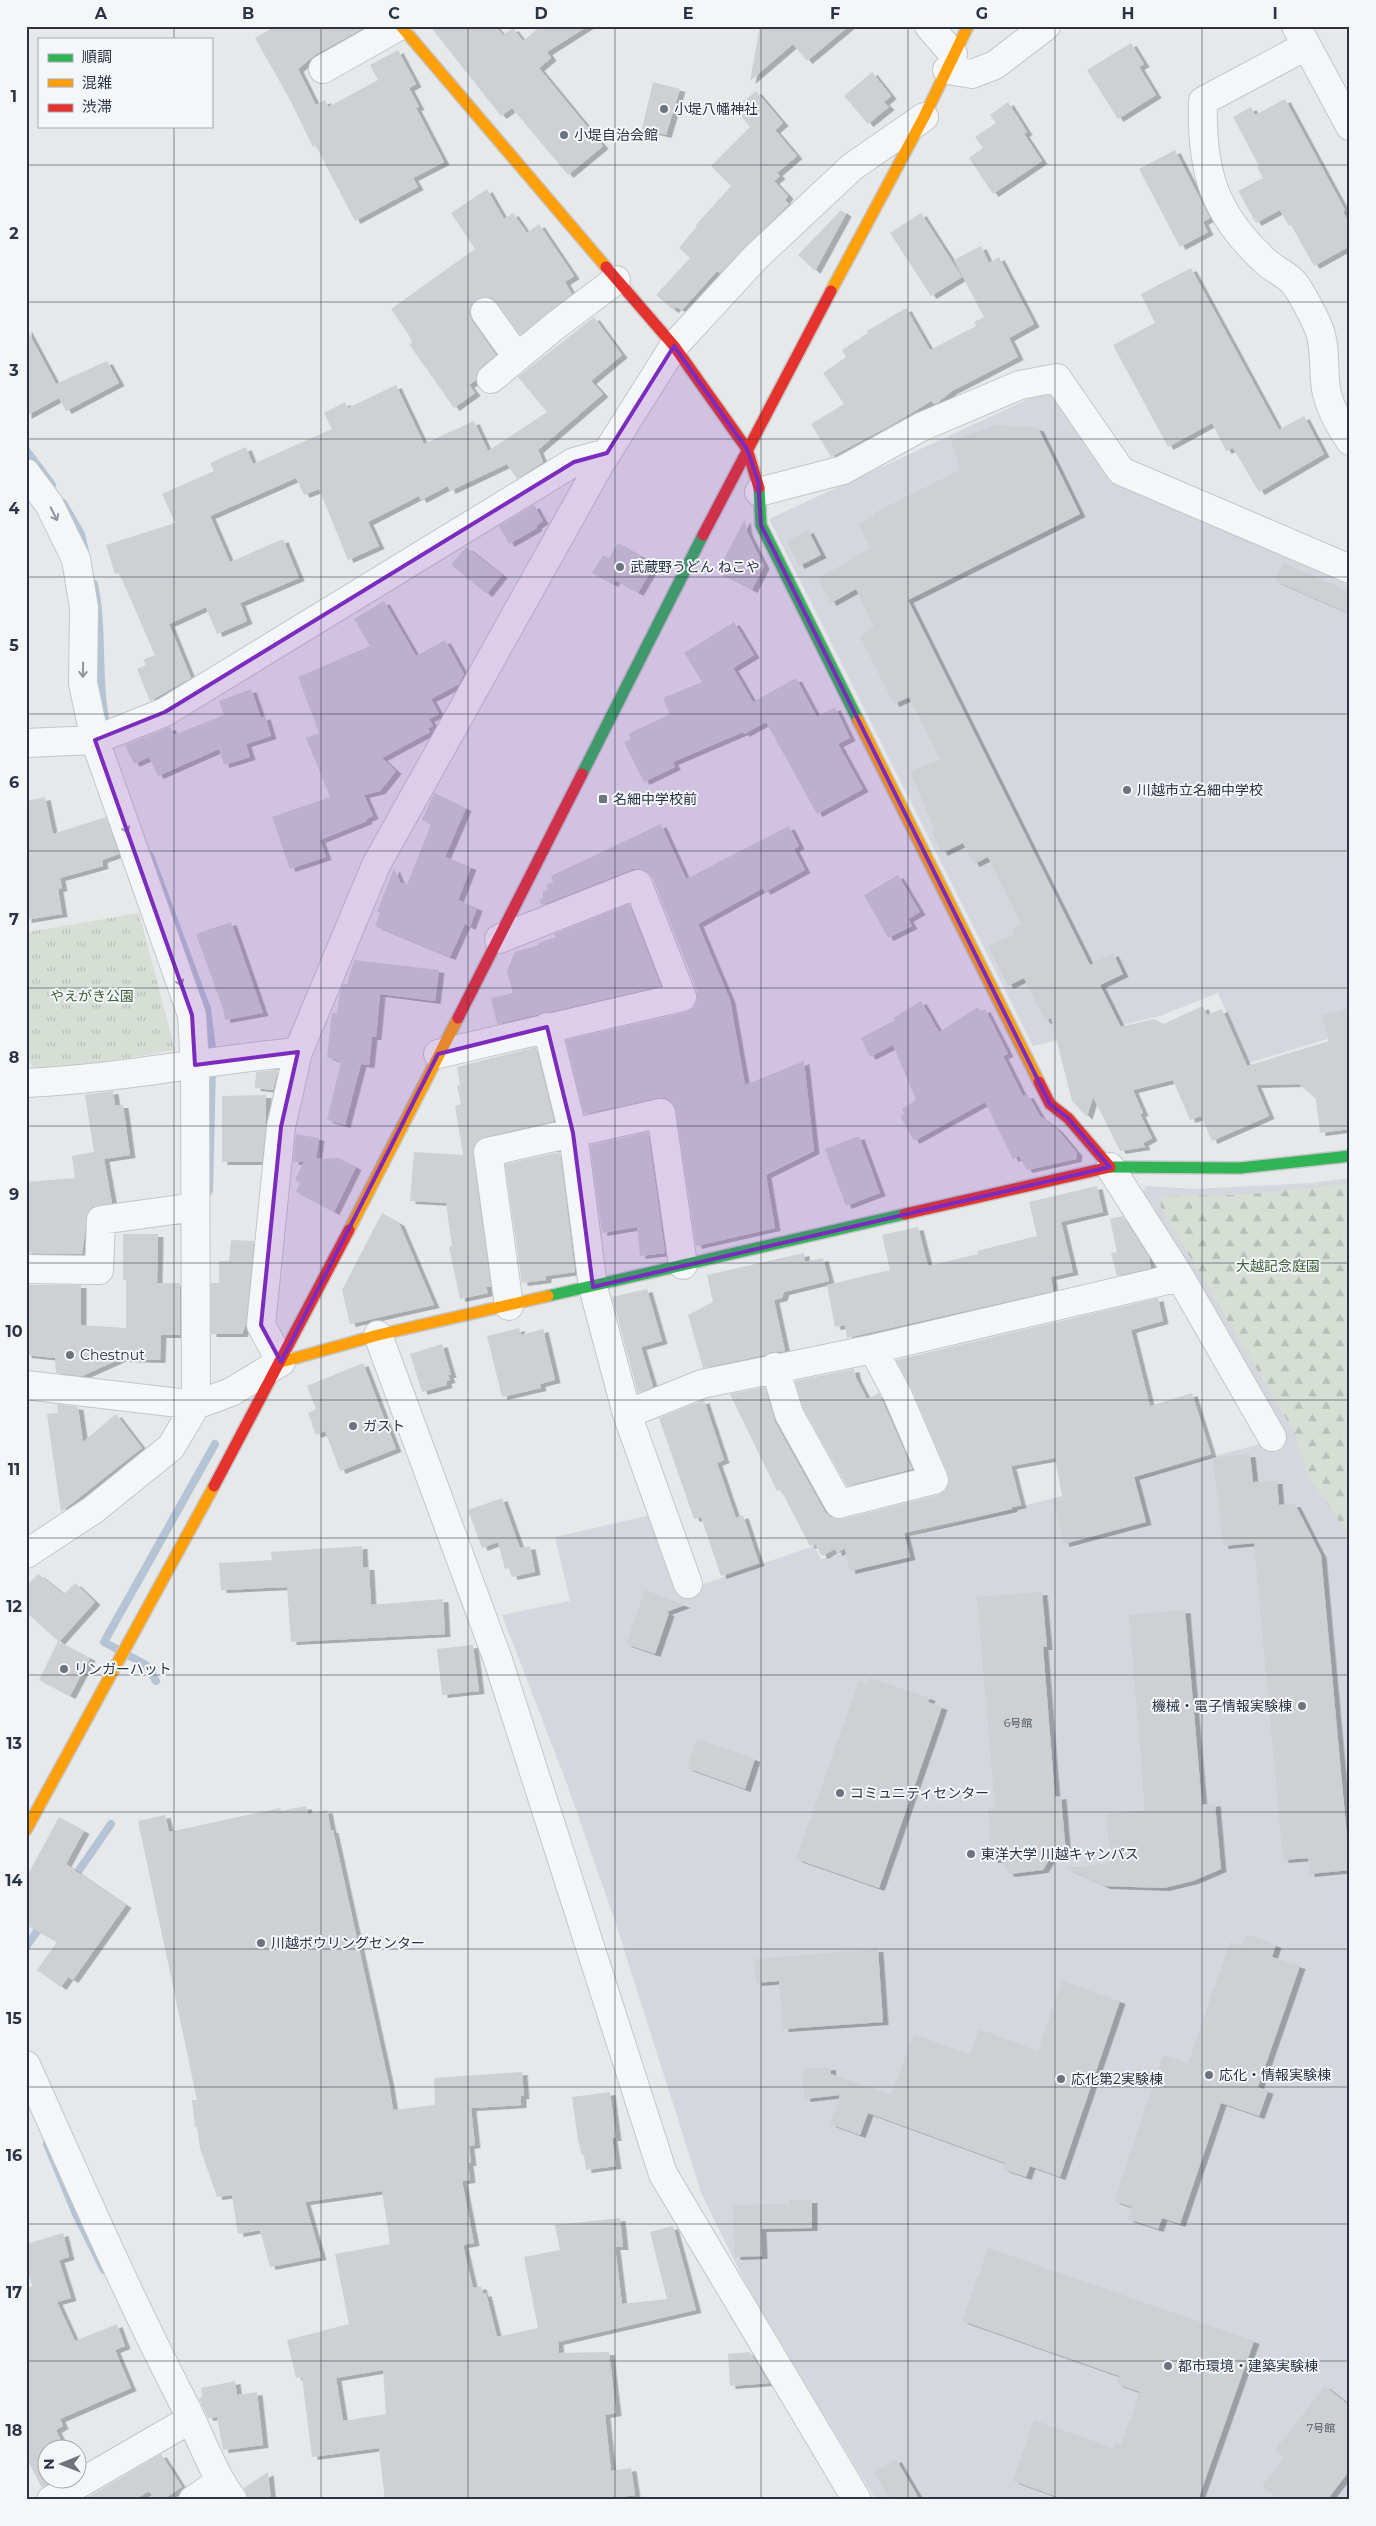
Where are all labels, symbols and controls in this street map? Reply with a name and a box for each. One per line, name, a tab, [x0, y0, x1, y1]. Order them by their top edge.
text: A	[94, 4, 108, 23]
text: B	[242, 4, 254, 23]
text: C	[388, 4, 400, 23]
text: D	[534, 4, 548, 23]
text: E	[683, 4, 693, 23]
text: F	[830, 4, 840, 23]
text: G	[976, 4, 988, 23]
text: H	[1122, 4, 1134, 23]
text: I	[1272, 4, 1278, 23]
legend	[38, 38, 212, 128]
text: 順調	[82, 47, 112, 66]
text: 混雑	[82, 73, 112, 92]
text: 1	[11, 87, 17, 106]
text: 渋滞	[82, 97, 112, 116]
place label: 小堤八幡神社	[674, 100, 758, 118]
marker: 小堤八幡神社	[658, 103, 670, 115]
place label: 小堤自治会館	[574, 126, 658, 144]
marker: 小堤自治会館	[558, 129, 570, 141]
text: 2	[9, 224, 19, 243]
text: 3	[8, 361, 19, 380]
text: 4	[8, 499, 20, 518]
one-way arrow	[49, 506, 59, 521]
place label: 武蔵野うどん ねこや	[630, 558, 760, 576]
marker: 武蔵野うどん ねこや	[614, 561, 626, 573]
text: 5	[9, 636, 19, 655]
one-way arrow	[78, 662, 88, 678]
text: 6	[9, 773, 19, 792]
place label: 川越市立名細中学校	[1137, 781, 1263, 799]
marker: 川越市立名細中学校	[1121, 784, 1133, 796]
place label: 名細中学校前	[613, 790, 697, 808]
marker: 名細中学校前	[597, 793, 609, 805]
one-way arrow	[121, 818, 130, 833]
text: 7	[9, 910, 19, 929]
one-way arrow	[175, 971, 185, 987]
park label: やえがき公園	[50, 987, 134, 1005]
text: 8	[9, 1048, 19, 1067]
text: 9	[9, 1185, 19, 1204]
park label: 大越記念庭園	[1236, 1257, 1320, 1275]
text: 10	[5, 1322, 23, 1341]
place label: Chestnut	[80, 1346, 145, 1364]
marker: Chestnut	[64, 1349, 76, 1361]
place label: ガスト	[363, 1417, 405, 1435]
marker: ガスト	[347, 1420, 359, 1432]
text: 11	[8, 1460, 20, 1479]
text: 12	[6, 1597, 22, 1616]
place label: リンガーハット	[74, 1660, 172, 1678]
marker: リンガーハット	[58, 1663, 70, 1675]
place label: 機械・電子情報実験棟	[1152, 1697, 1292, 1715]
marker: 機械・電子情報実験棟	[1296, 1700, 1308, 1712]
house number: 6号館	[1004, 1716, 1032, 1730]
text: 13	[6, 1734, 22, 1753]
place label: コミュニティセンター	[850, 1784, 989, 1802]
marker: コミュニティセンター	[834, 1787, 846, 1799]
place label: 東洋大学 川越キャンパス	[981, 1845, 1139, 1863]
marker: 東洋大学 川越キャンパス	[965, 1848, 977, 1860]
text: 14	[5, 1871, 23, 1890]
place label: 川越ボウリングセンター	[271, 1934, 425, 1952]
marker: 川越ボウリングセンター	[255, 1937, 267, 1949]
text: 15	[6, 2009, 22, 2028]
place label: 応化・情報実験棟	[1219, 2066, 1331, 2084]
marker: 応化・情報実験棟	[1203, 2069, 1215, 2081]
place label: 応化第2実験棟	[1071, 2070, 1163, 2088]
marker: 応化第2実験棟	[1055, 2073, 1067, 2085]
text: 16	[6, 2146, 22, 2165]
text: 17	[6, 2283, 22, 2302]
place label: 都市環境・建築実験棟	[1178, 2357, 1318, 2375]
marker: 都市環境・建築実験棟	[1162, 2360, 1174, 2372]
text: 18	[6, 2421, 22, 2440]
house number: 7号館	[1307, 2421, 1335, 2435]
north arrow	[38, 2438, 88, 2488]
text: N	[40, 2458, 58, 2470]

